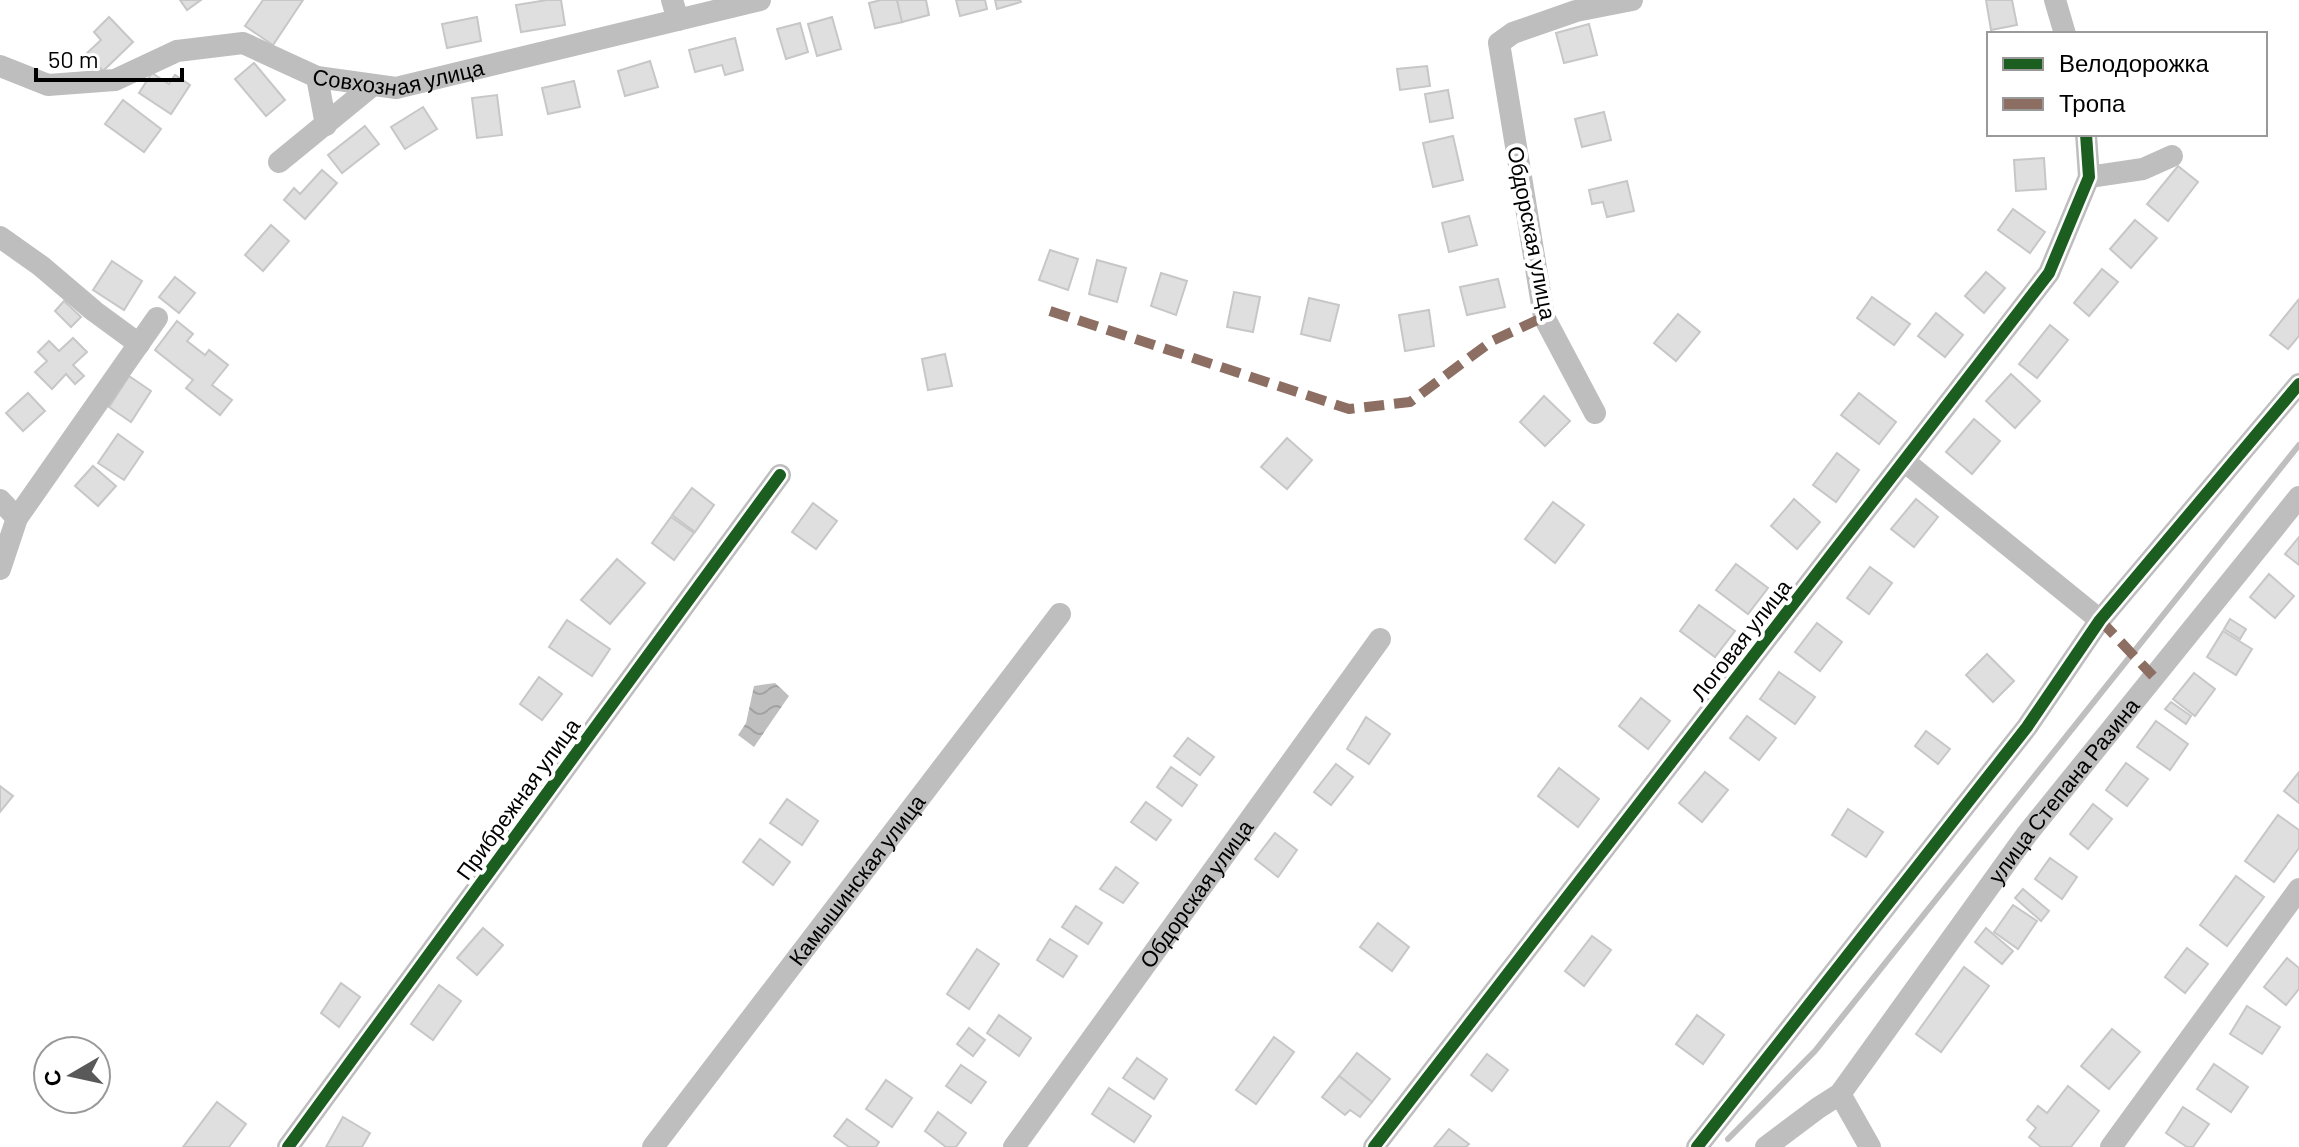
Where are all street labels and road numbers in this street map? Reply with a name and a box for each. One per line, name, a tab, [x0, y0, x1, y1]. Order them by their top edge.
street label: Совхозная улица	[311, 53, 487, 100]
street label: Обдорская улица	[1502, 144, 1563, 323]
street label: Логовая улица	[1685, 573, 1797, 706]
street label: улица Степана Разина	[1982, 692, 2144, 888]
street label: Прибрежная улица	[450, 712, 586, 885]
street label: Камышинская улица	[783, 788, 930, 970]
street label: Обдорская улица	[1133, 814, 1258, 972]

